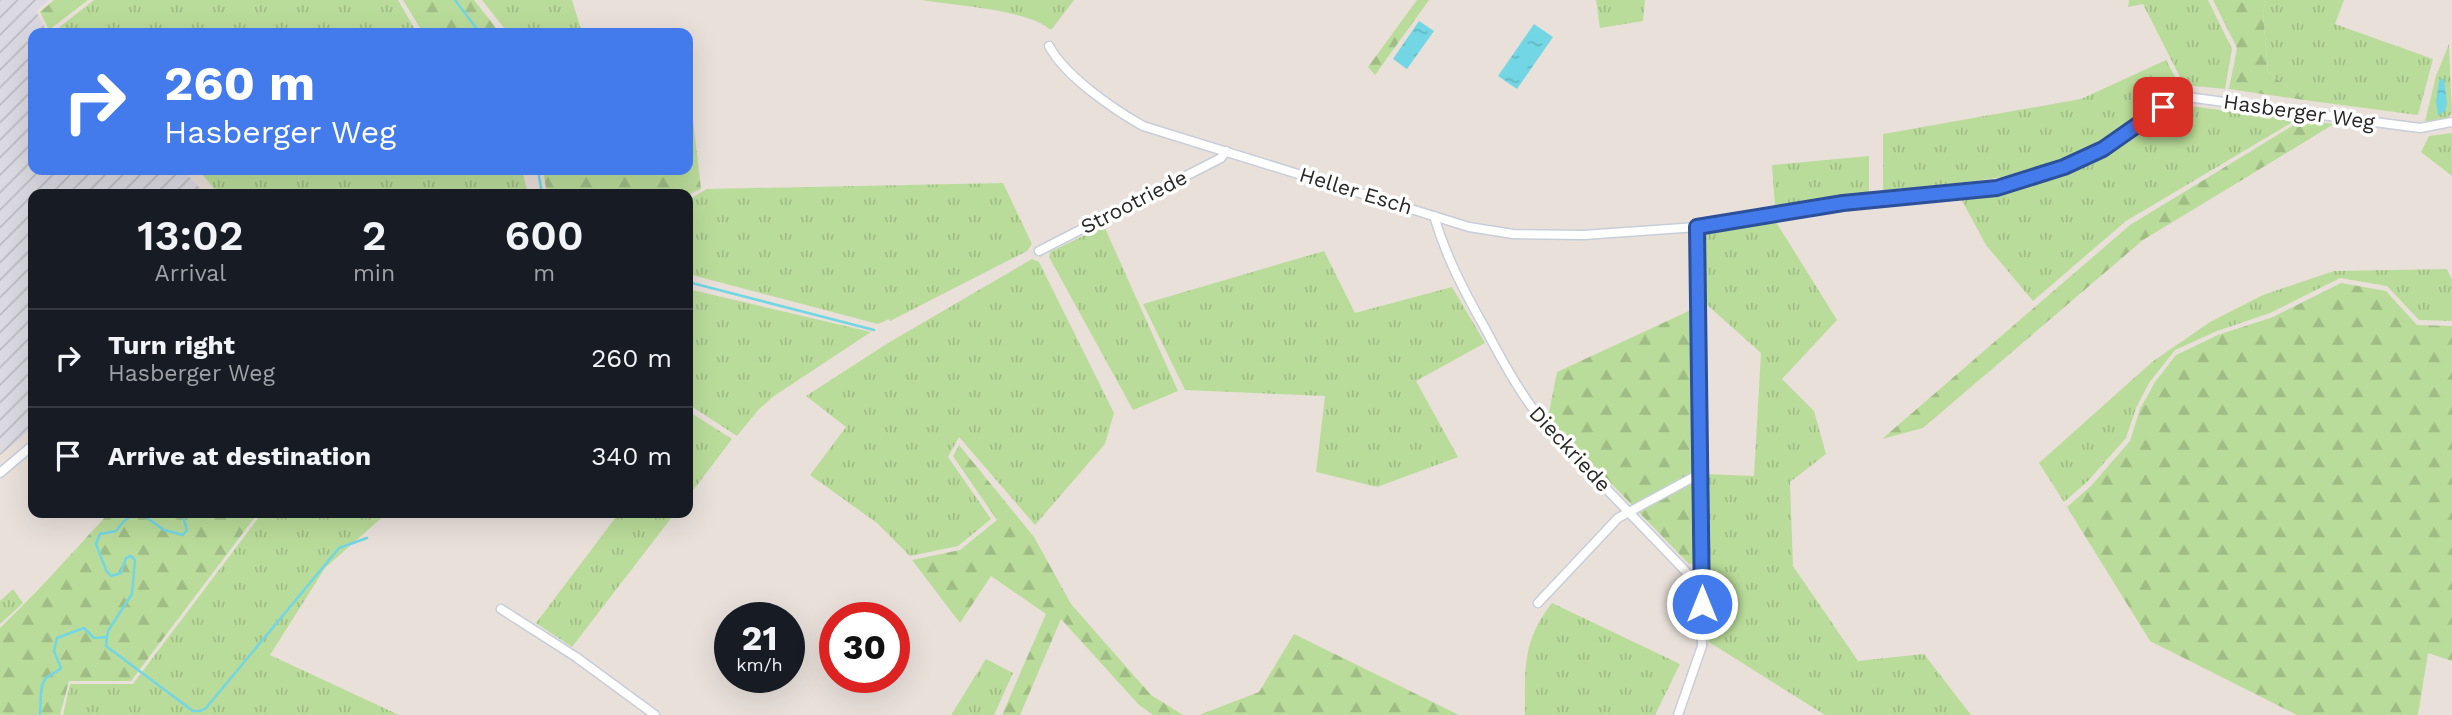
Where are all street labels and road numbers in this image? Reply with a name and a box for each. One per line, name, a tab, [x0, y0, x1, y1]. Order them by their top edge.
street label: Hasberger Weg	[2222, 89, 2377, 135]
street label: Heller Esch	[1297, 161, 1416, 220]
street label: Strootriede	[1076, 164, 1191, 239]
street label: Dieckriede	[1524, 401, 1616, 497]

